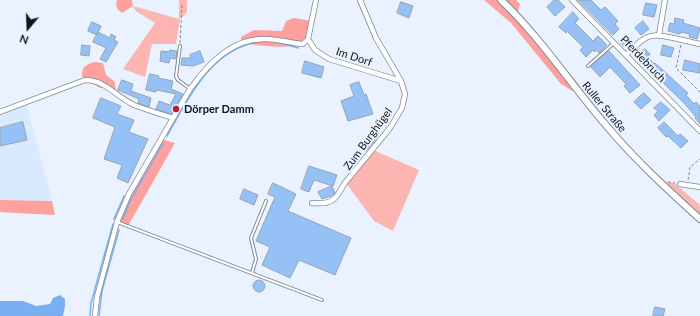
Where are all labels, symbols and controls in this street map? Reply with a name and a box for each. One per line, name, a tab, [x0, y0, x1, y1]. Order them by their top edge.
north arrow	[8, 8, 48, 48]
text: N	[18, 32, 30, 47]
street label: Pferdebruch	[618, 33, 668, 85]
street label: Im Dorf	[334, 45, 374, 69]
street label: Ruller Straße	[579, 79, 629, 135]
place label: Dörper Damm	[184, 102, 254, 116]
marker: Dörper Damm	[171, 104, 181, 114]
street label: Zum Burghügel	[341, 105, 395, 173]

